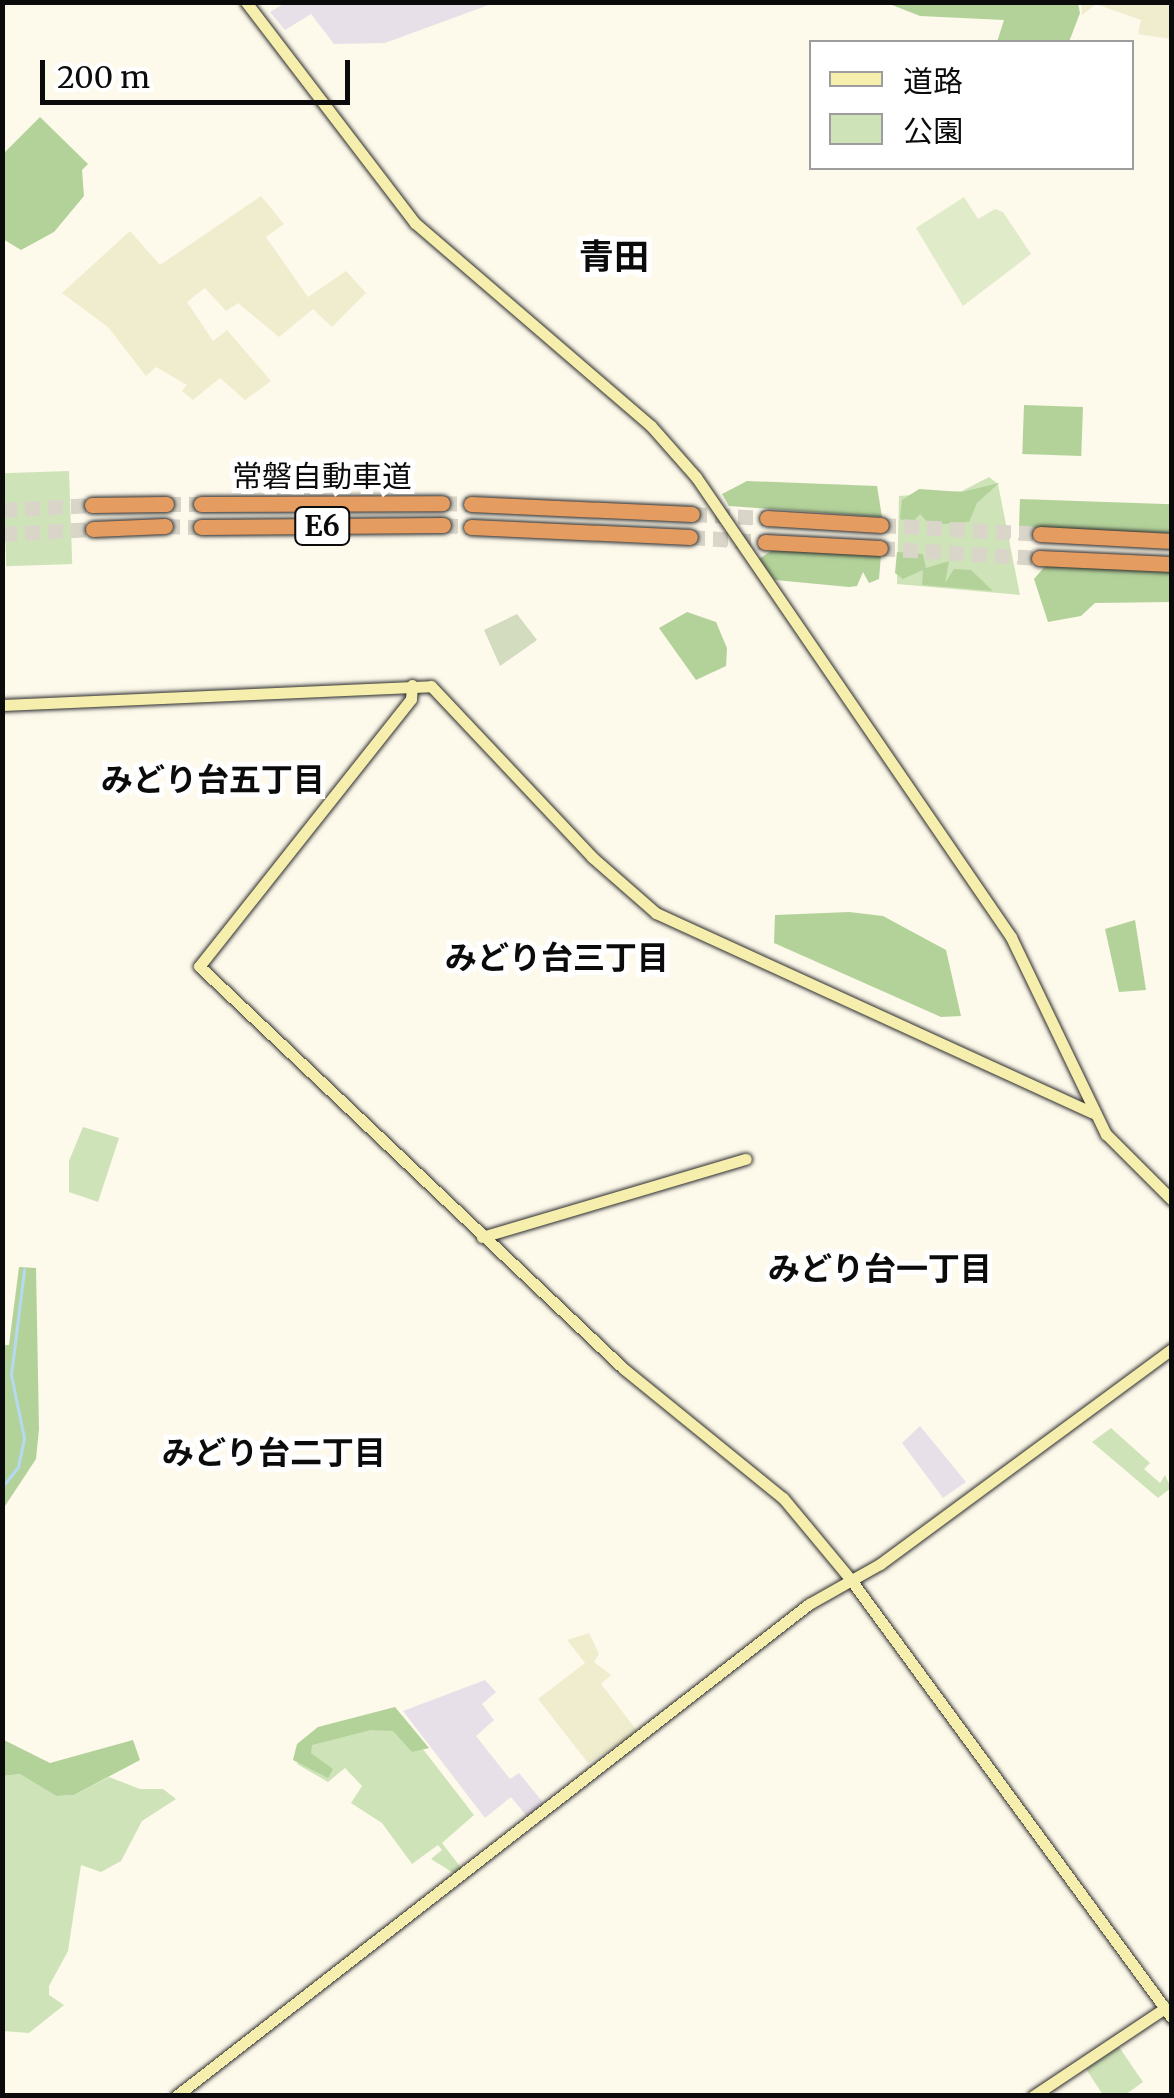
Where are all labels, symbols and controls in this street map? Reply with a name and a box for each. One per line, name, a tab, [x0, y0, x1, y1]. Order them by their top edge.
scale bar	[45, 40, 355, 102]
legend	[809, 40, 1134, 170]
text: 200 m	[57, 58, 150, 96]
text: 道路	[903, 62, 963, 100]
text: 公園	[903, 112, 963, 150]
district label: 青田	[579, 236, 649, 278]
street label: 常磐自動車道	[232, 458, 412, 494]
road number: E6	[292, 503, 352, 549]
district label: みどり台五丁目	[101, 761, 325, 799]
district label: みどり台三丁目	[445, 939, 669, 977]
district label: みどり台一丁目	[768, 1250, 992, 1288]
district label: みどり台二丁目	[162, 1434, 386, 1472]

